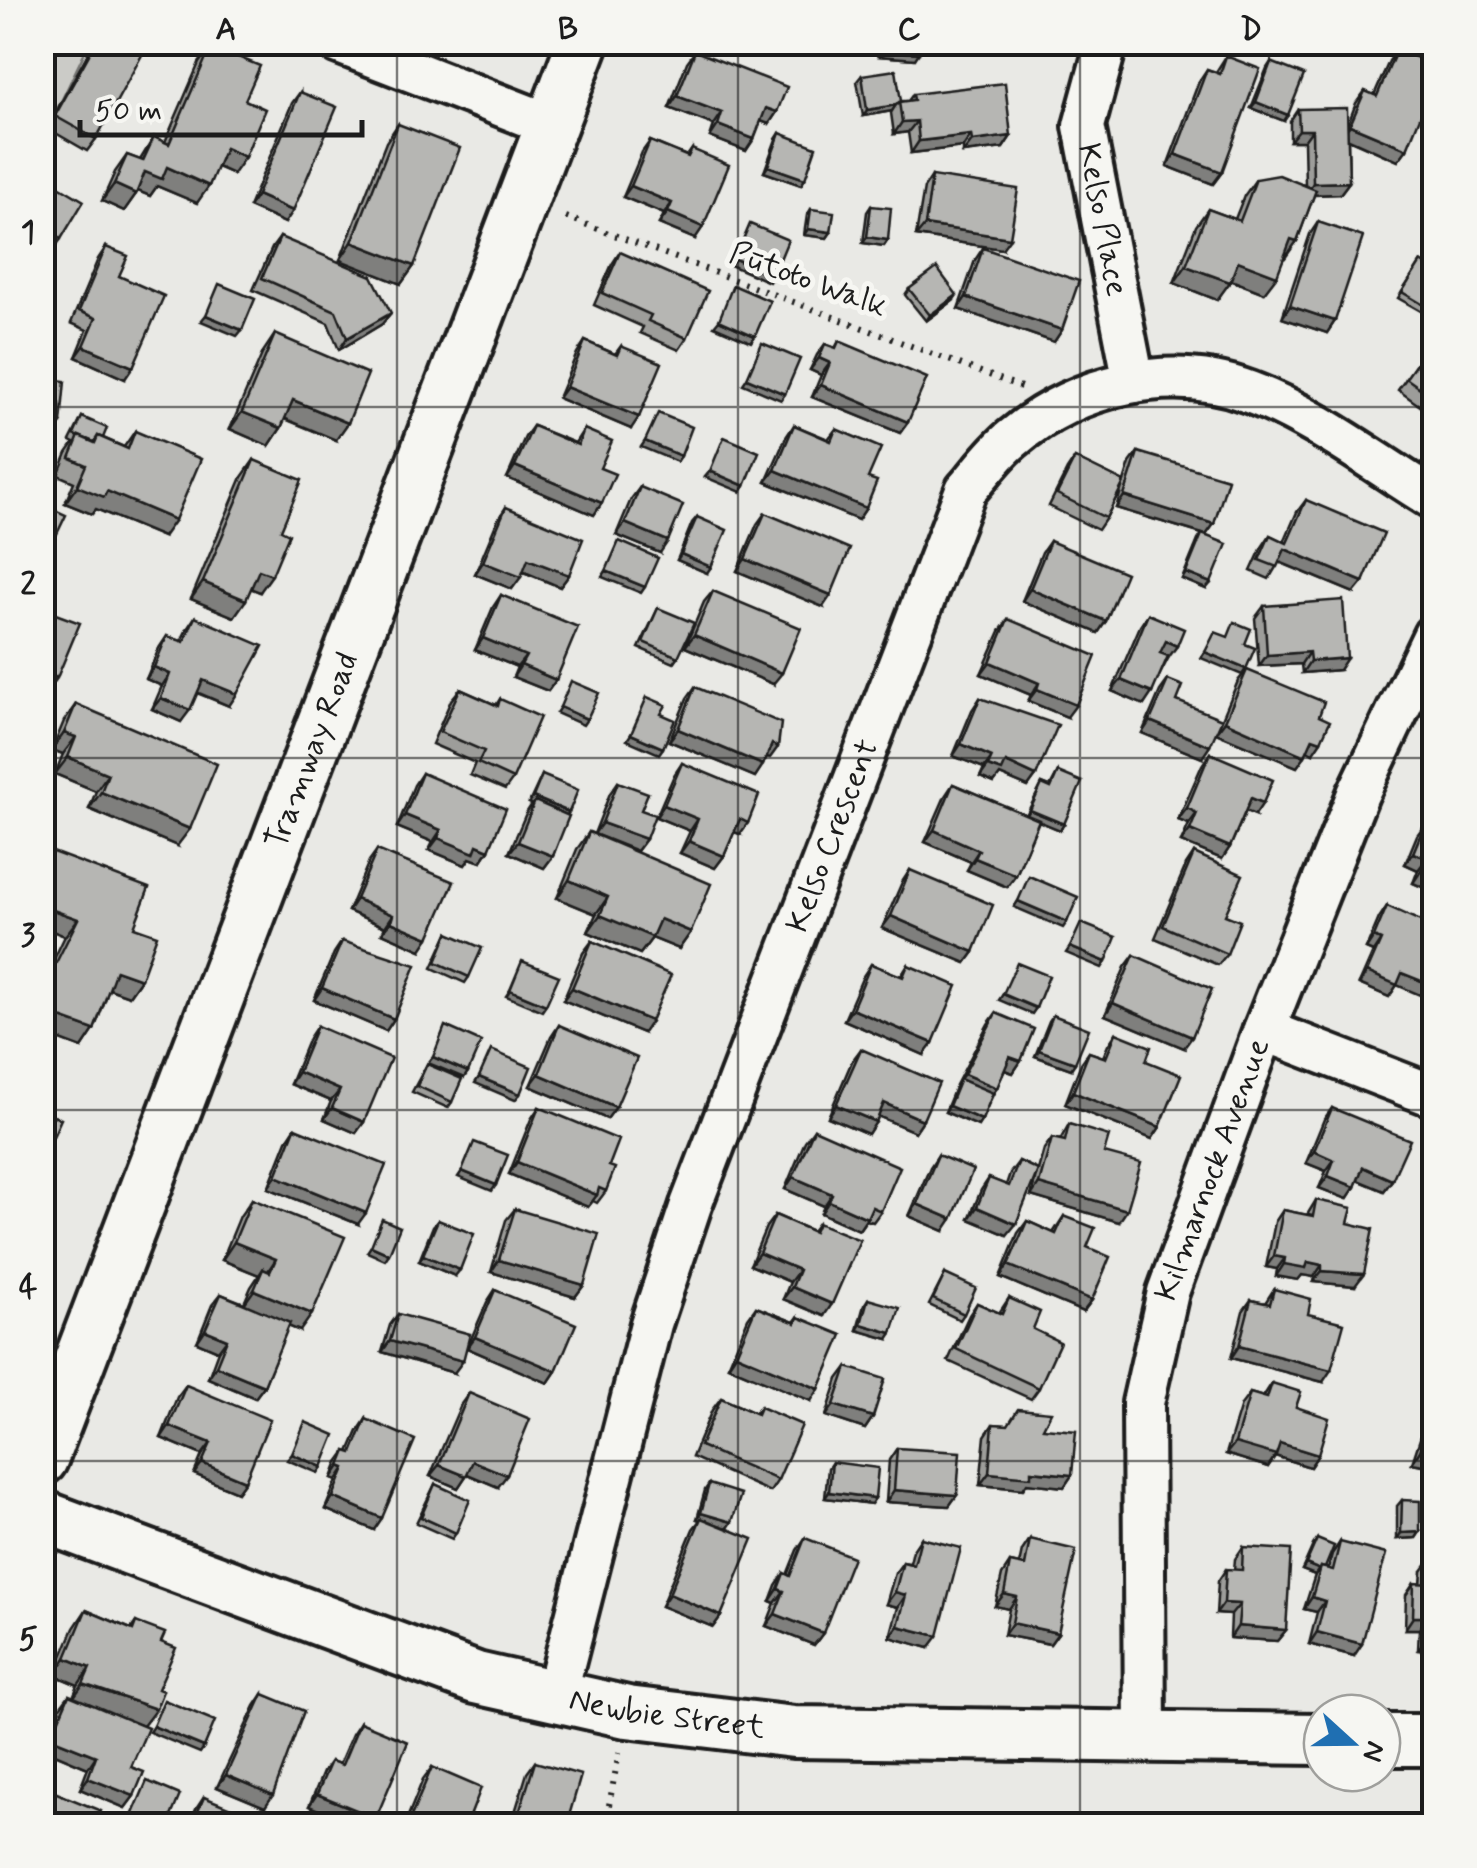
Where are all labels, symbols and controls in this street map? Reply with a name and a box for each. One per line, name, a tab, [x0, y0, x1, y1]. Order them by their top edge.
text: A	[216, 9, 236, 51]
text: B	[558, 9, 578, 51]
text: C	[898, 9, 921, 51]
text: D	[1240, 9, 1262, 51]
scale bar	[80, 75, 362, 137]
text: 50 m	[95, 92, 162, 131]
street label: Kelso Place	[1067, 140, 1138, 300]
text: 1	[21, 212, 35, 254]
street label: Pūtoto Walk	[724, 232, 892, 328]
text: 2	[20, 564, 36, 606]
street label: Tramway Road	[256, 647, 369, 855]
street label: Kelso Crescent	[777, 733, 889, 939]
text: 3	[21, 915, 36, 957]
street label: Kilmarnock Avenue	[1145, 1033, 1280, 1307]
text: 4	[19, 1267, 38, 1309]
text: 5	[18, 1619, 38, 1661]
street label: Newbie Street	[565, 1679, 767, 1749]
north arrow	[1302, 1693, 1402, 1793]
text: N	[1352, 1736, 1394, 1766]

